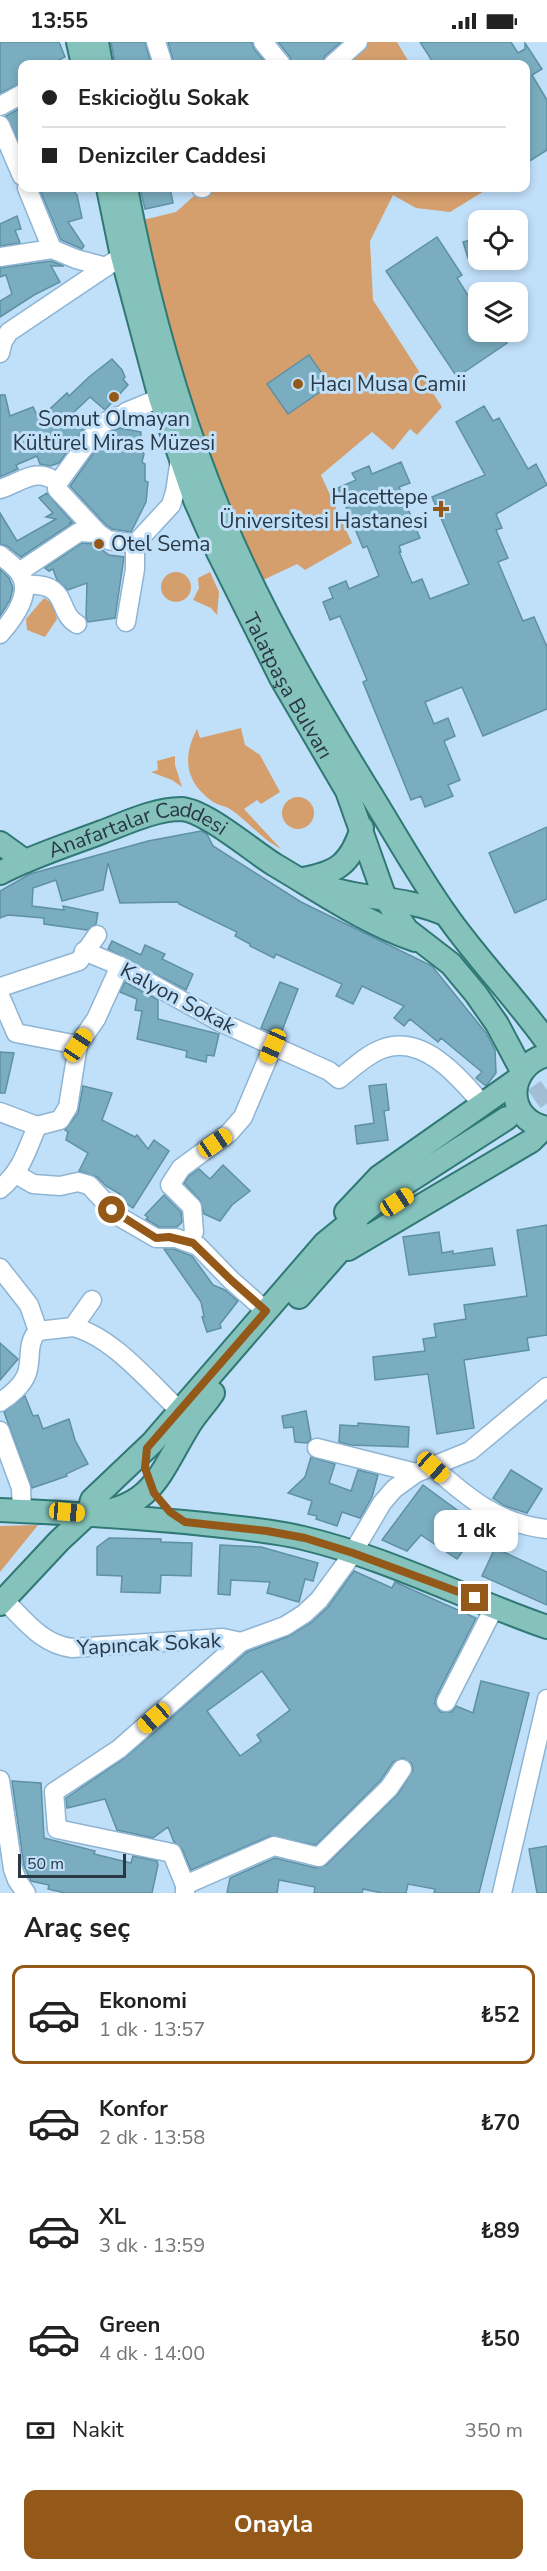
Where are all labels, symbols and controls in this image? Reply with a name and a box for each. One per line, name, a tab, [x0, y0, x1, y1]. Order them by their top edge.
text: 13:55	[30, 6, 88, 36]
text: Eskicioğlu Sokak	[78, 83, 249, 113]
text: Denizciler Caddesi	[78, 141, 266, 171]
map controls	[468, 210, 528, 342]
button: locate	[468, 210, 528, 270]
button: layers	[468, 282, 528, 342]
place label: Hacı Musa Camii	[310, 370, 466, 398]
marker: Hacı Musa Camii	[291, 377, 305, 391]
marker: Somut Olmayan Kültürel Miras Müzesi	[107, 390, 121, 404]
place label: Somut Olmayan Kültürel Miras Müzesi	[13, 405, 215, 457]
place label: Hacettepe Üniversitesi Hastanesi	[219, 483, 428, 535]
marker: Hacettepe Üniversitesi Hastanesi	[432, 500, 450, 518]
place label: Otel Sema	[111, 530, 210, 558]
marker: Otel Sema	[92, 537, 106, 551]
street label: Talatpaşa Bulvarı	[236, 608, 339, 764]
street label: Anafartalar Caddesi	[44, 795, 233, 865]
street label: Kalyon Sokak	[116, 956, 241, 1040]
car	[60, 1025, 96, 1065]
car	[257, 1026, 289, 1066]
car	[195, 1125, 235, 1161]
car	[377, 1185, 417, 1219]
route start	[98, 1196, 125, 1223]
car	[414, 1448, 452, 1486]
car	[48, 1501, 86, 1523]
callout: 1 dk	[433, 1511, 517, 1553]
text: 1 dk	[456, 1517, 496, 1544]
route end	[461, 1584, 488, 1611]
street label: Yapıncak Sokak	[75, 1626, 222, 1662]
car	[135, 1699, 173, 1737]
scale bar	[18, 1851, 126, 1878]
text: 50 m	[27, 1853, 64, 1875]
text: Araç seç	[24, 1910, 130, 1947]
text: Ekonomi	[99, 1986, 187, 2016]
icon: car	[27, 1988, 81, 2042]
text: ₺52	[480, 2000, 520, 2030]
text: 1 dk · 13:57	[99, 2016, 205, 2043]
text: Konfor	[99, 2094, 168, 2124]
icon: car	[27, 2096, 81, 2150]
text: ₺70	[480, 2108, 520, 2138]
text: 2 dk · 13:58	[99, 2124, 205, 2151]
text: XL	[99, 2202, 126, 2232]
icon: car	[27, 2204, 81, 2258]
text: ₺89	[480, 2216, 520, 2246]
text: 3 dk · 13:59	[99, 2232, 205, 2259]
text: Green	[99, 2310, 160, 2340]
icon: car	[27, 2312, 81, 2366]
text: ₺50	[480, 2324, 520, 2354]
text: 4 dk · 14:00	[99, 2340, 205, 2367]
icon: cash	[24, 2414, 57, 2447]
text: Nakit	[72, 2415, 124, 2445]
text: 350 m	[465, 2417, 523, 2444]
button: Onayla	[24, 2490, 523, 2559]

